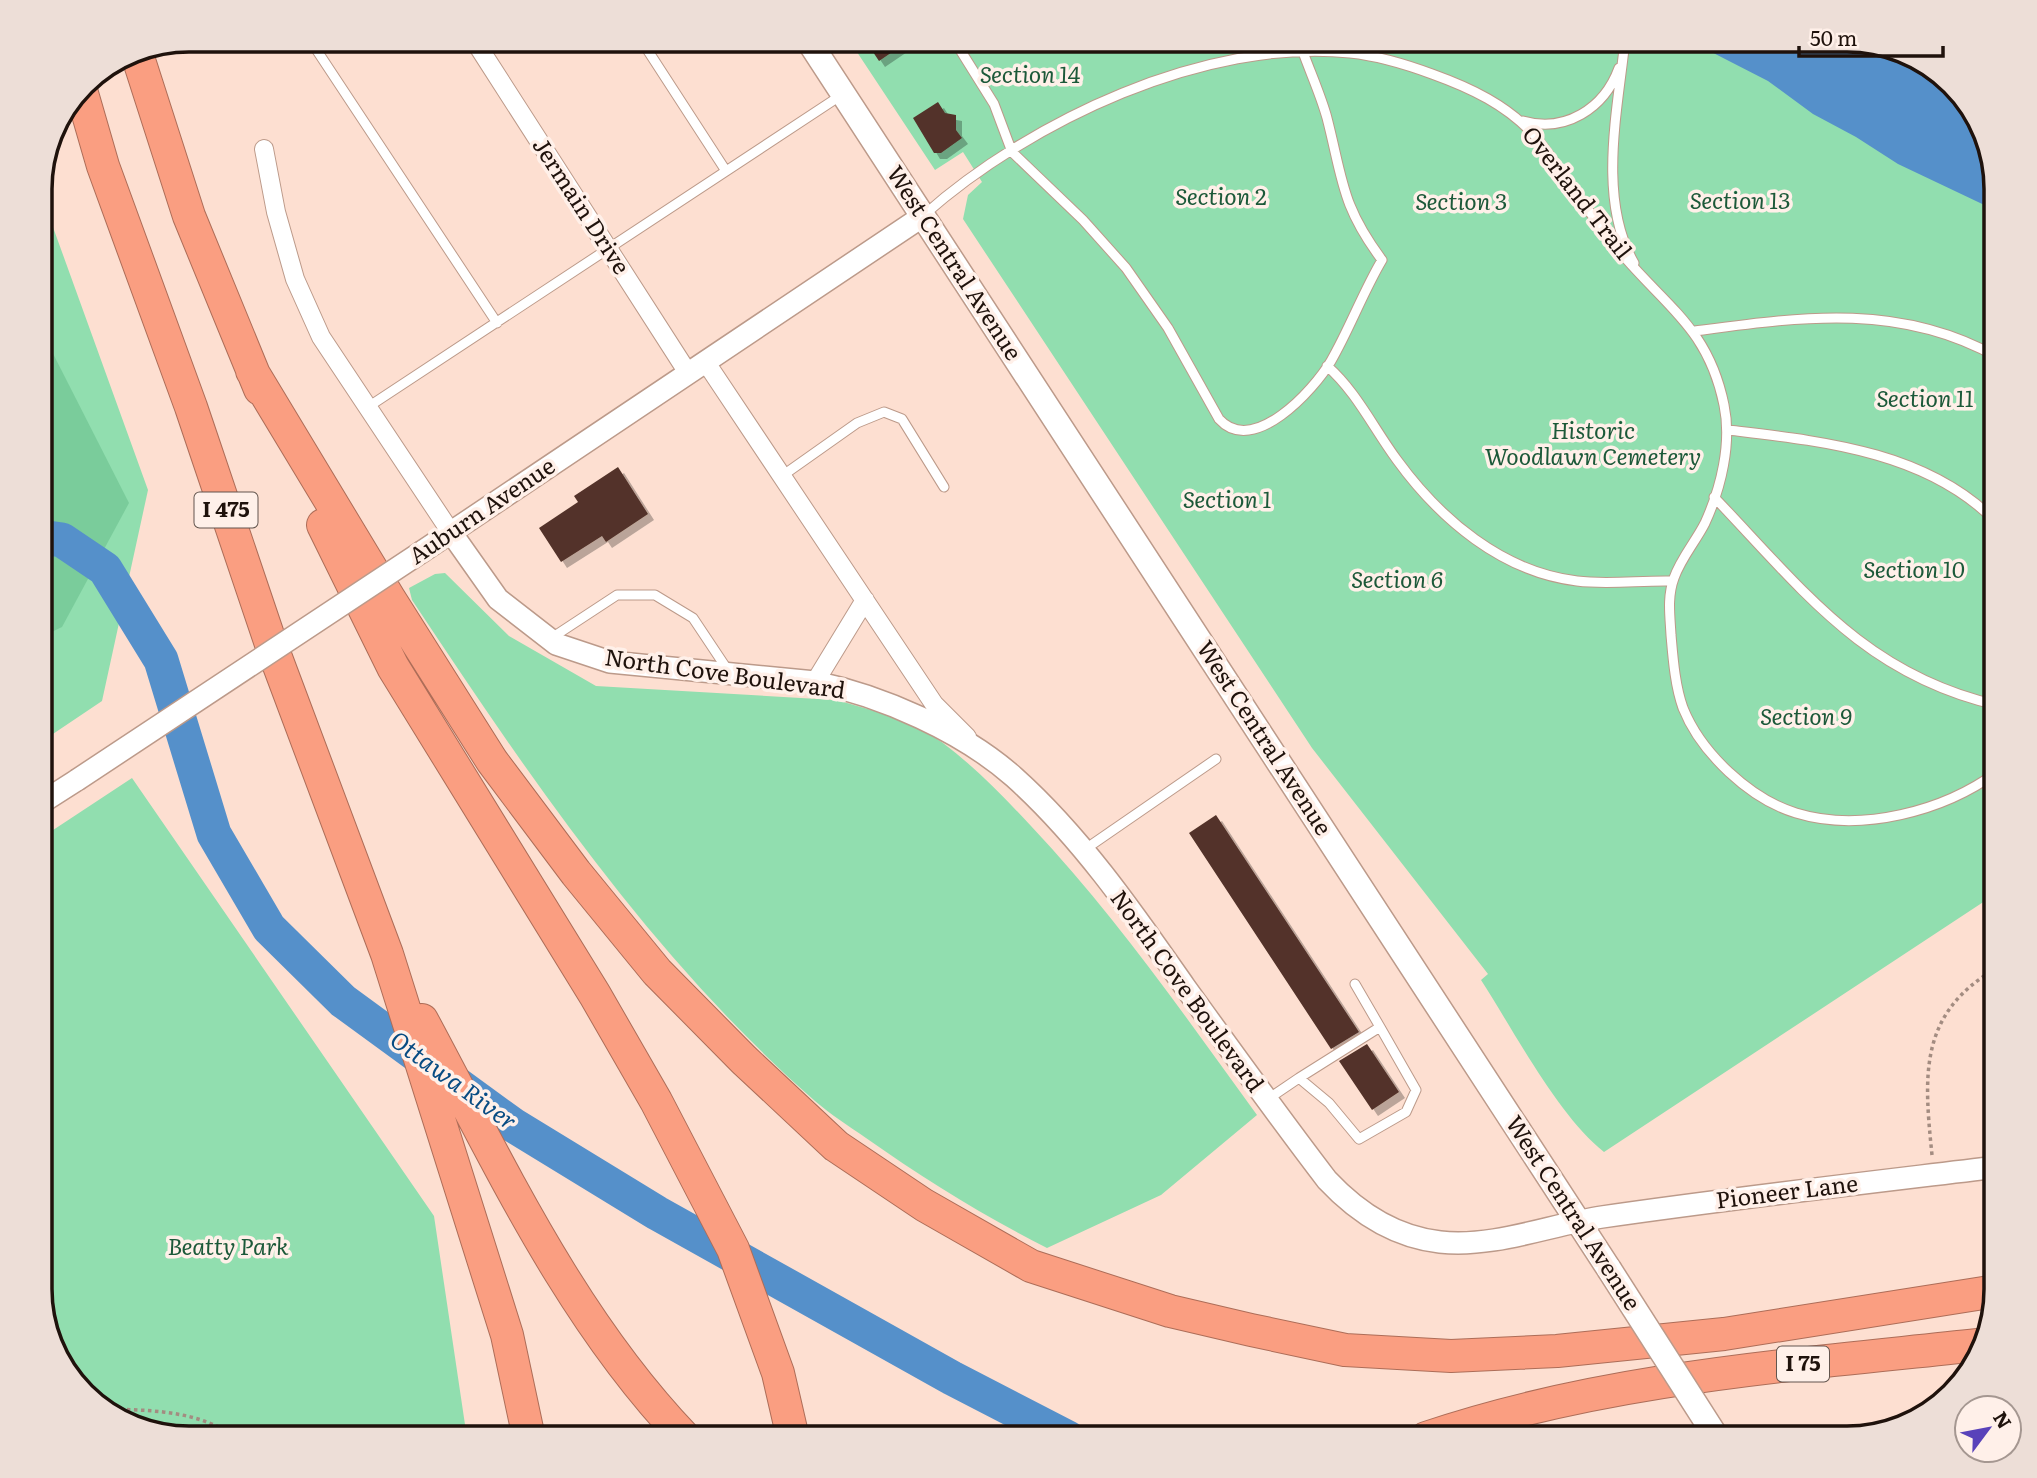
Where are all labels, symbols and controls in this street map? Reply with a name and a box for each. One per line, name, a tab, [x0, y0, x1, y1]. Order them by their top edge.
scale bar	[1799, 14, 1942, 58]
text: 50 m	[1810, 21, 1857, 52]
park label: Section 14	[980, 56, 1081, 90]
street label: Overland Trail	[1516, 118, 1642, 266]
street label: Jermain Drive	[526, 130, 640, 280]
street label: West Central Avenue	[880, 158, 1032, 366]
park label: Section 2	[1175, 178, 1267, 212]
park label: Section 13	[1690, 182, 1790, 216]
park label: Section 3	[1415, 183, 1507, 217]
park label: Section 11	[1876, 380, 1974, 414]
park label: Historic Woodlawn Cemetery	[1485, 412, 1701, 472]
street label: Auburn Avenue	[401, 448, 561, 571]
park label: Section 1	[1183, 481, 1271, 515]
road number: I 475	[194, 492, 258, 528]
park label: Section 10	[1863, 551, 1965, 585]
park label: Section 6	[1351, 561, 1443, 595]
street label: West Central Avenue	[1190, 633, 1342, 841]
street label: North Cove Boulevard	[603, 638, 848, 706]
park label: Section 9	[1760, 698, 1852, 732]
street label: North Cove Boulevard	[1104, 882, 1274, 1098]
water label: Ottawa River	[384, 1021, 525, 1137]
street label: West Central Avenue	[1499, 1108, 1651, 1316]
street label: Pioneer Lane	[1714, 1164, 1860, 1216]
park label: Beatty Park	[167, 1228, 289, 1262]
road number: I 75	[1777, 1346, 1829, 1382]
north arrow	[1953, 1394, 2023, 1464]
text: N	[1987, 1405, 2019, 1434]

